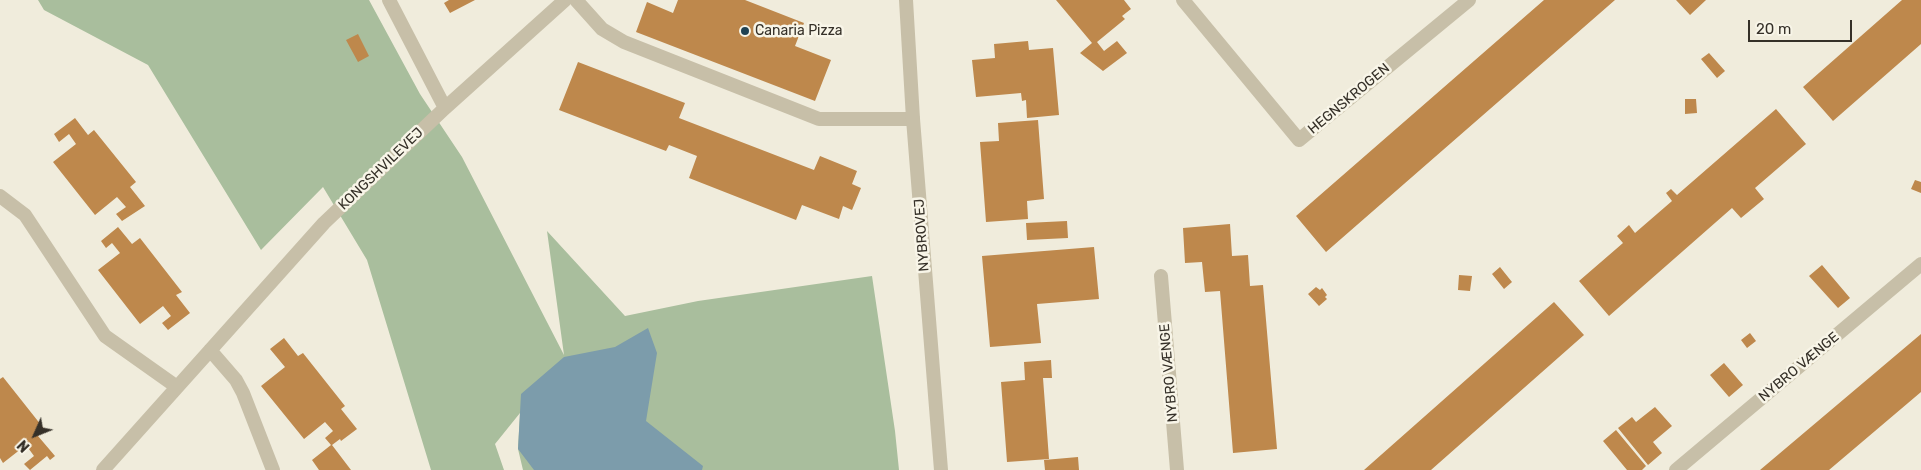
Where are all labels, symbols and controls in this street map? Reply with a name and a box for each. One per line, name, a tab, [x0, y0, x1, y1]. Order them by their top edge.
scale bar	[1751, 10, 1855, 42]
text: 20 m	[1756, 20, 1791, 38]
place label: Canaria Pizza	[755, 23, 842, 39]
marker: Canaria Pizza	[739, 25, 751, 37]
street label: HEGNSKROGEN	[1305, 60, 1393, 138]
street label: KONGSHVILEVEJ	[335, 124, 427, 214]
street label: NYBROVEJ	[911, 198, 933, 272]
street label: NYBRO VÆNGE	[1156, 323, 1182, 423]
street label: NYBRO VÆNGE	[1756, 329, 1842, 405]
north arrow	[10, 410, 60, 460]
text: N	[14, 436, 33, 455]

